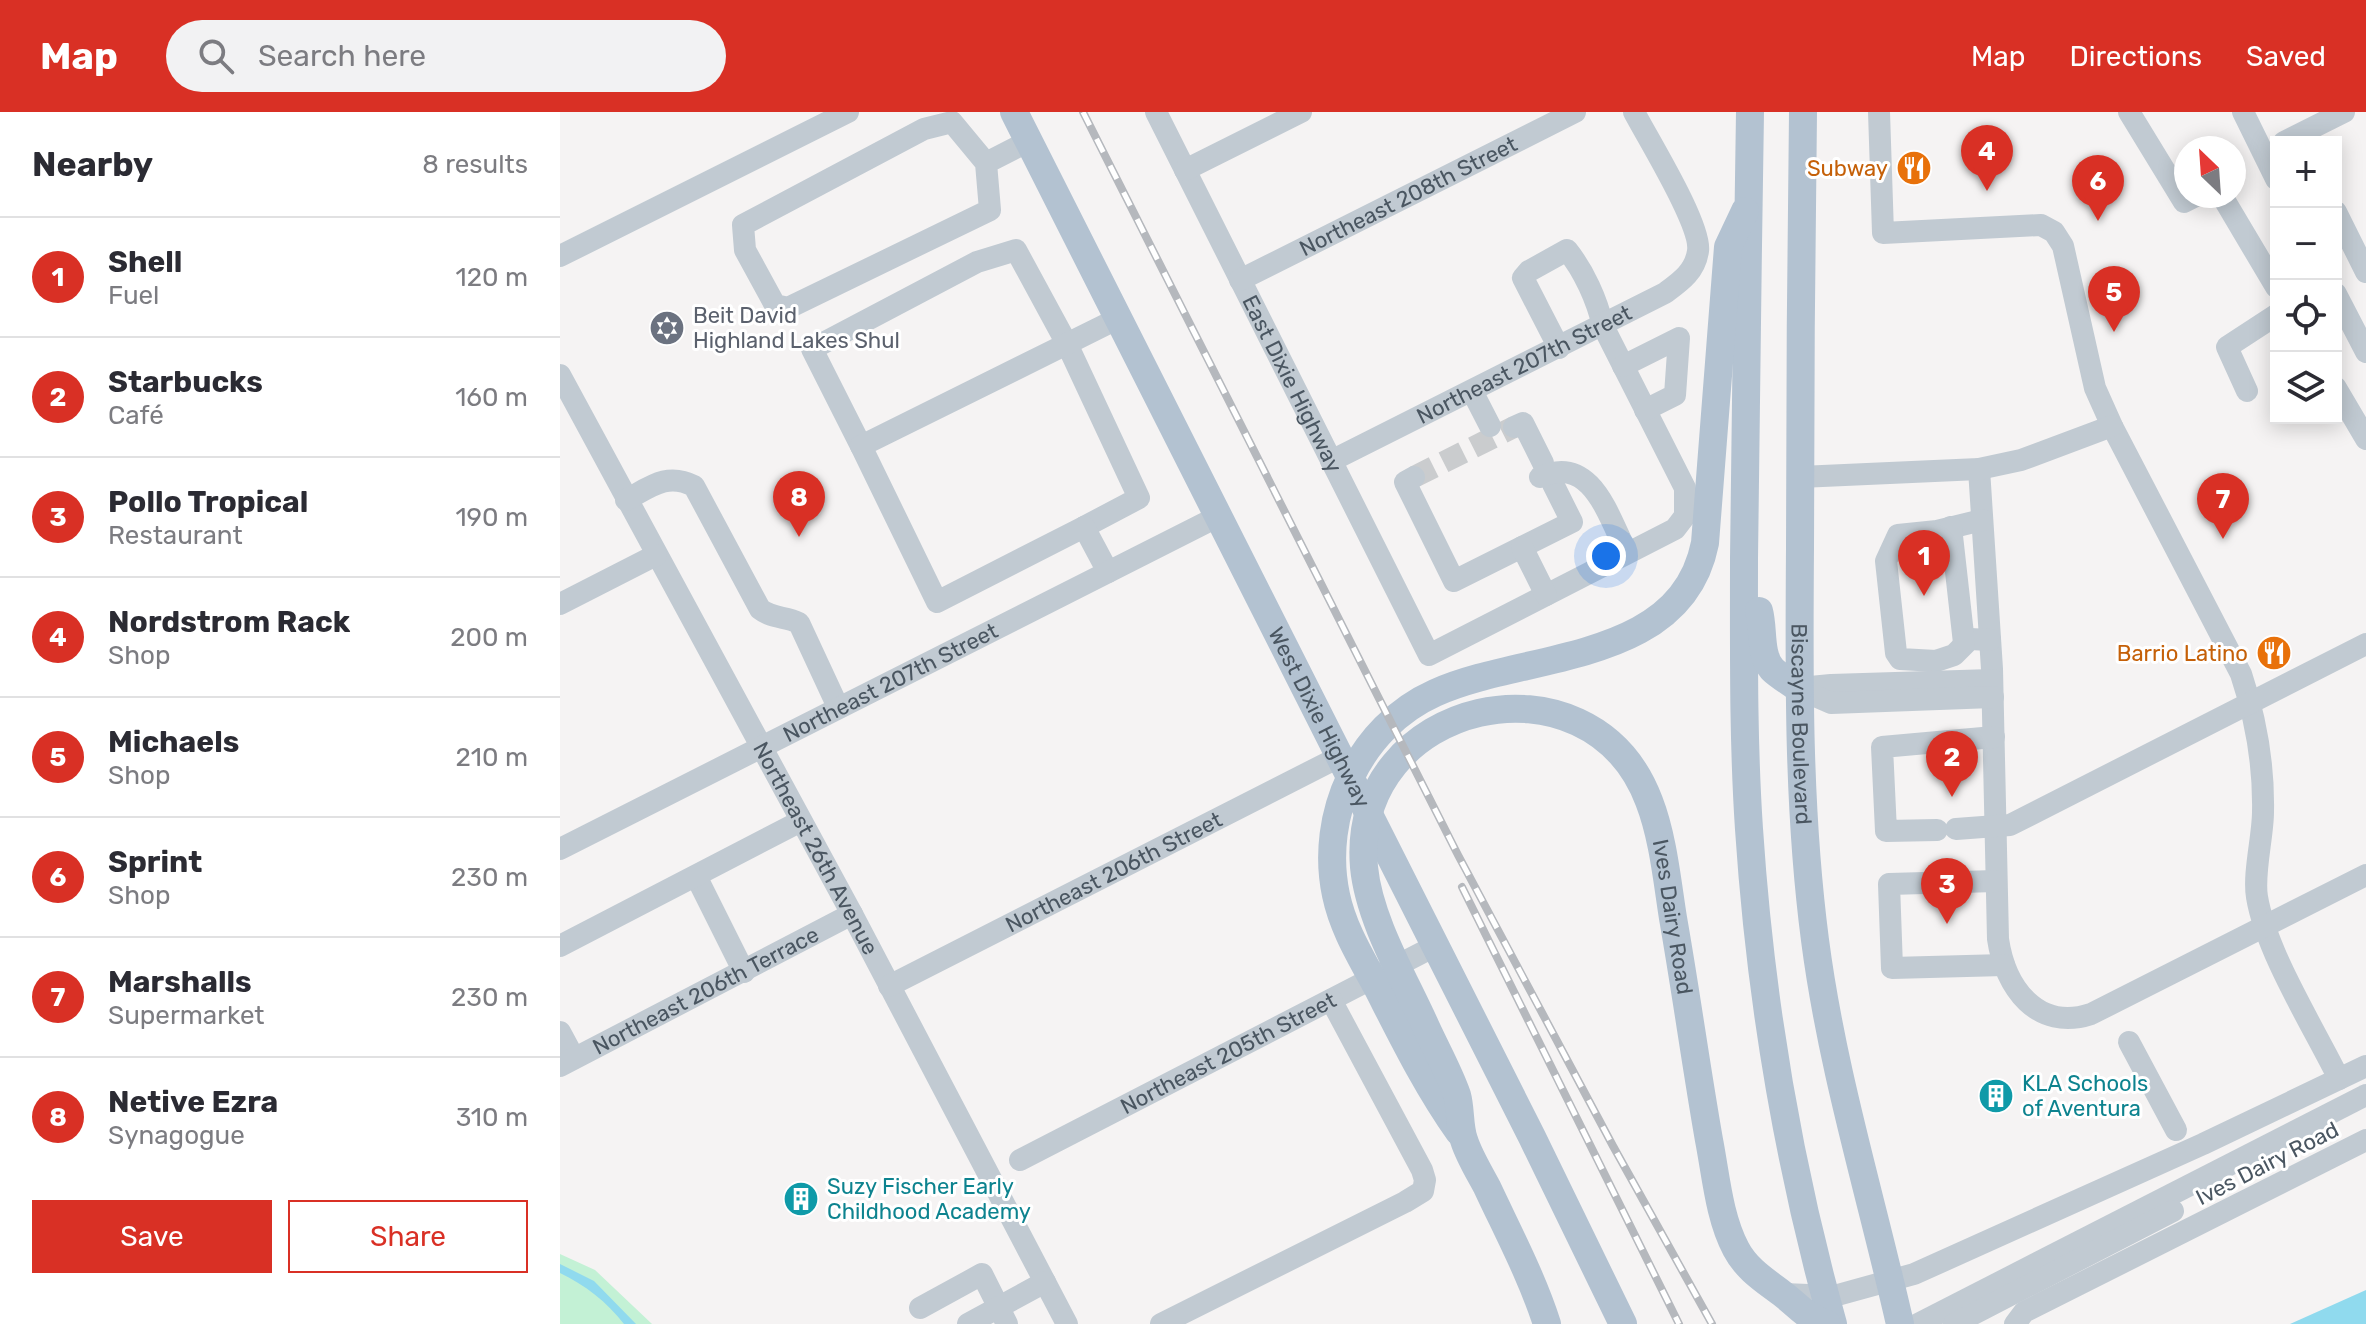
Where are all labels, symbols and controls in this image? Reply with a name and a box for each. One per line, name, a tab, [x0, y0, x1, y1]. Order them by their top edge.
search box	[166, 20, 726, 92]
text: Map	[40, 33, 118, 79]
icon: search	[194, 34, 238, 78]
text: Search here	[258, 38, 426, 74]
text: Map	[1971, 40, 2025, 73]
text: Directions	[2069, 40, 2202, 73]
text: Saved	[2246, 40, 2326, 73]
pin: 4	[1961, 125, 2013, 191]
street label: Northeast 208th Street	[1295, 130, 1522, 262]
north arrow	[2174, 136, 2246, 208]
map controls	[2270, 136, 2342, 424]
button: +	[2270, 136, 2342, 208]
text: Nearby	[32, 144, 153, 185]
text: 8 results	[422, 149, 528, 180]
restaurant icon: Subway	[1895, 149, 1933, 187]
place label: Subway	[1807, 155, 1888, 182]
pin: 6	[2072, 155, 2124, 221]
button: −	[2270, 208, 2342, 280]
text: Shell	[108, 244, 182, 280]
text: 1	[52, 262, 64, 293]
text: 120 m	[456, 262, 528, 293]
pin: 5	[2088, 266, 2140, 332]
text: Fuel	[108, 280, 159, 311]
button: locate	[2270, 280, 2342, 352]
street label: East Dixie Highway	[1236, 291, 1348, 477]
street label: Northeast 207th Street	[1412, 299, 1637, 430]
place label: Beit David Highland Lakes Shul	[693, 302, 900, 354]
synagogue icon: Beit David Highland Lakes Shul	[648, 309, 686, 347]
button: layers	[2270, 352, 2342, 424]
text: Starbucks	[108, 364, 263, 400]
text: 2	[50, 382, 66, 413]
text: 160 m	[455, 382, 528, 413]
text: Café	[108, 400, 164, 431]
pin: 8	[773, 471, 825, 537]
pin: 7	[2197, 473, 2249, 539]
text: Pollo Tropical	[108, 484, 308, 520]
text: 3	[49, 502, 67, 533]
text: 190 m	[455, 502, 528, 533]
text: Restaurant	[108, 520, 243, 551]
pin: 1	[1898, 530, 1950, 596]
your location	[1586, 536, 1626, 576]
text: Nordstrom Rack	[108, 604, 350, 640]
street label: Northeast 207th Street	[778, 617, 1003, 748]
text: 4	[49, 622, 67, 653]
text: 200 m	[450, 622, 528, 653]
street label: West Dixie Highway	[1262, 622, 1376, 812]
street label: Biscayne Boulevard	[1786, 623, 1817, 825]
restaurant icon: Barrio Latino	[2255, 634, 2293, 672]
text: Shop	[108, 640, 170, 671]
place label: Barrio Latino	[2117, 640, 2248, 667]
text: Michaels	[108, 724, 239, 760]
pin: 2	[1926, 731, 1978, 797]
street label: Northeast 26th Avenue	[747, 737, 884, 960]
text: 5	[50, 742, 66, 773]
text: 210 m	[456, 742, 528, 773]
text: Shop	[108, 760, 170, 791]
street label: Northeast 206th Street	[1001, 806, 1227, 938]
street label: Ives Dairy Road	[1647, 837, 1698, 996]
text: Sprint	[108, 844, 202, 880]
pin: 3	[1921, 858, 1973, 924]
text: 6	[50, 862, 66, 893]
text: 230 m	[451, 862, 528, 893]
text: Shop	[108, 880, 170, 911]
street label: Northeast 206th Terrace	[588, 921, 823, 1061]
text: Marshalls	[108, 964, 252, 1000]
text: 7	[51, 982, 65, 1013]
text: 230 m	[451, 982, 528, 1013]
street label: Northeast 205th Street	[1116, 986, 1341, 1120]
text: Supermarket	[108, 1000, 265, 1031]
place label: KLA Schools of Aventura	[2022, 1070, 2148, 1122]
building icon: KLA Schools of Aventura	[1977, 1077, 2015, 1115]
text: Netive Ezra	[108, 1084, 278, 1120]
text: 8	[49, 1102, 67, 1133]
text: 310 m	[456, 1102, 528, 1133]
street label: Ives Dairy Road	[2191, 1116, 2343, 1211]
text: Synagogue	[108, 1120, 245, 1151]
place label: Suzy Fischer Early Childhood Academy	[827, 1173, 1031, 1225]
building icon: Suzy Fischer Early Childhood Academy	[782, 1180, 820, 1218]
button: Save	[32, 1200, 272, 1273]
button: Share	[288, 1200, 528, 1273]

